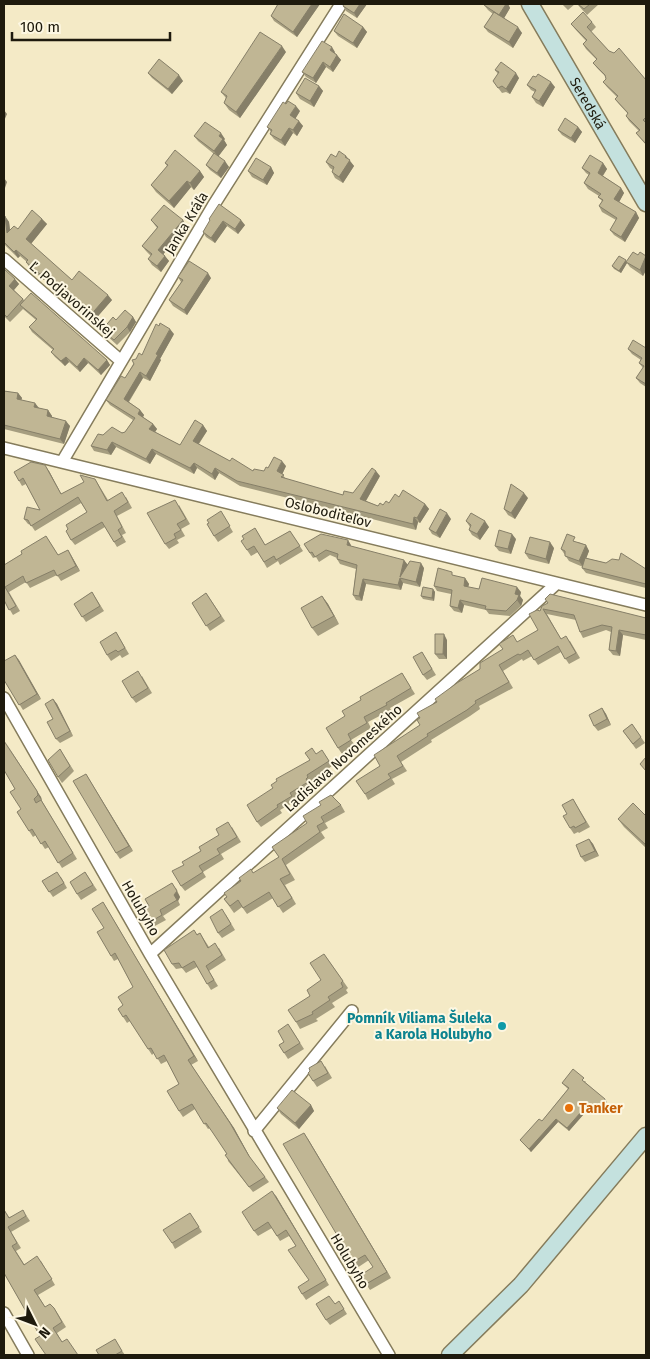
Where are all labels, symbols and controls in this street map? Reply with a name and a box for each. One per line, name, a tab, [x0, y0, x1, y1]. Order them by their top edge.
scale bar	[12, 10, 170, 42]
text: 100 m	[20, 18, 60, 36]
street label: Seredská	[566, 75, 609, 133]
street label: Janka Kráľa	[161, 189, 212, 258]
street label: Ľ. Podjavorinskej	[26, 258, 118, 341]
street label: Osloboditeľov	[283, 494, 373, 531]
street label: Ladislava Novomeského	[281, 701, 406, 816]
street label: Holubyho	[118, 877, 163, 939]
place label: Pomník Viliama Šuleka a Karola Holubyho	[347, 1009, 492, 1043]
marker: Pomník Viliama Šuleka a Karola Holubyho	[496, 1020, 508, 1032]
place label: Tanker	[579, 1100, 623, 1117]
marker: Tanker	[563, 1102, 575, 1114]
street label: Holubyho	[326, 1231, 373, 1292]
north arrow	[10, 1299, 60, 1349]
text: N	[35, 1323, 54, 1342]

